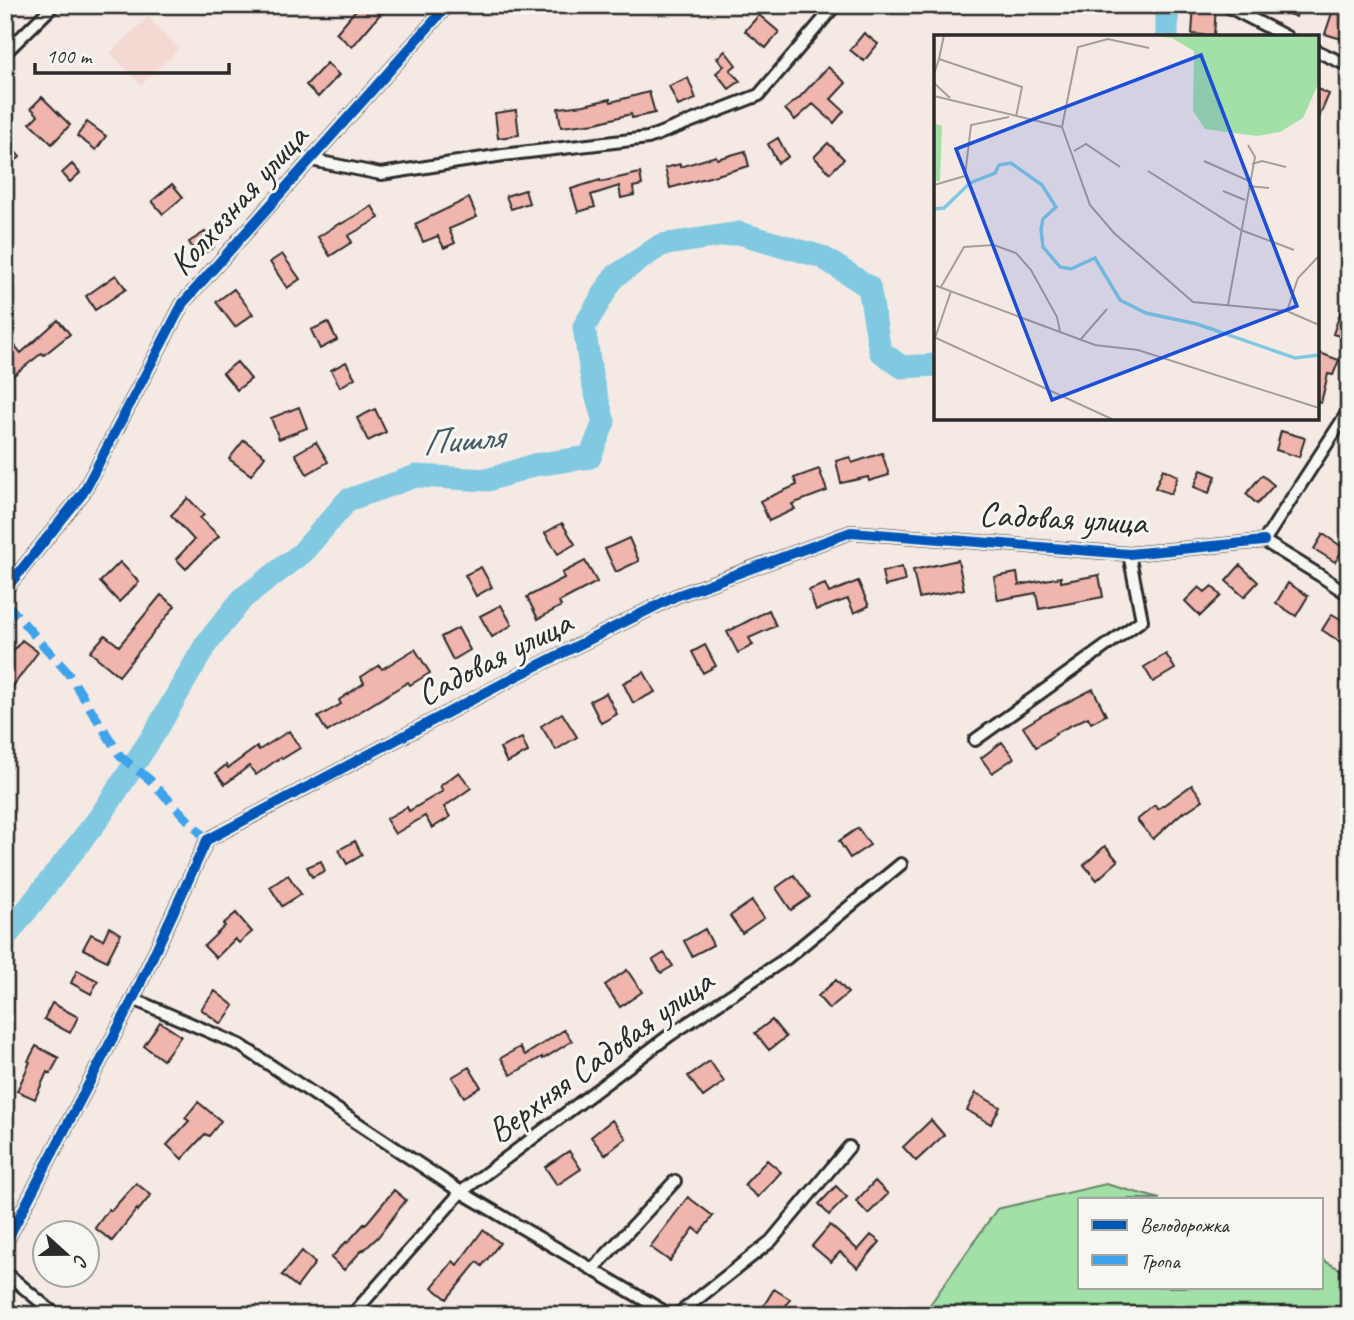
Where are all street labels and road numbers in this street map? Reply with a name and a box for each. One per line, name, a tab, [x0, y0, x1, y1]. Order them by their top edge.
street label: Колхозная улица	[158, 113, 319, 285]
street label: Садовая улица	[978, 491, 1151, 545]
street label: Садовая улица	[409, 599, 581, 716]
street label: Верхняя Садовая улица	[478, 957, 724, 1153]

